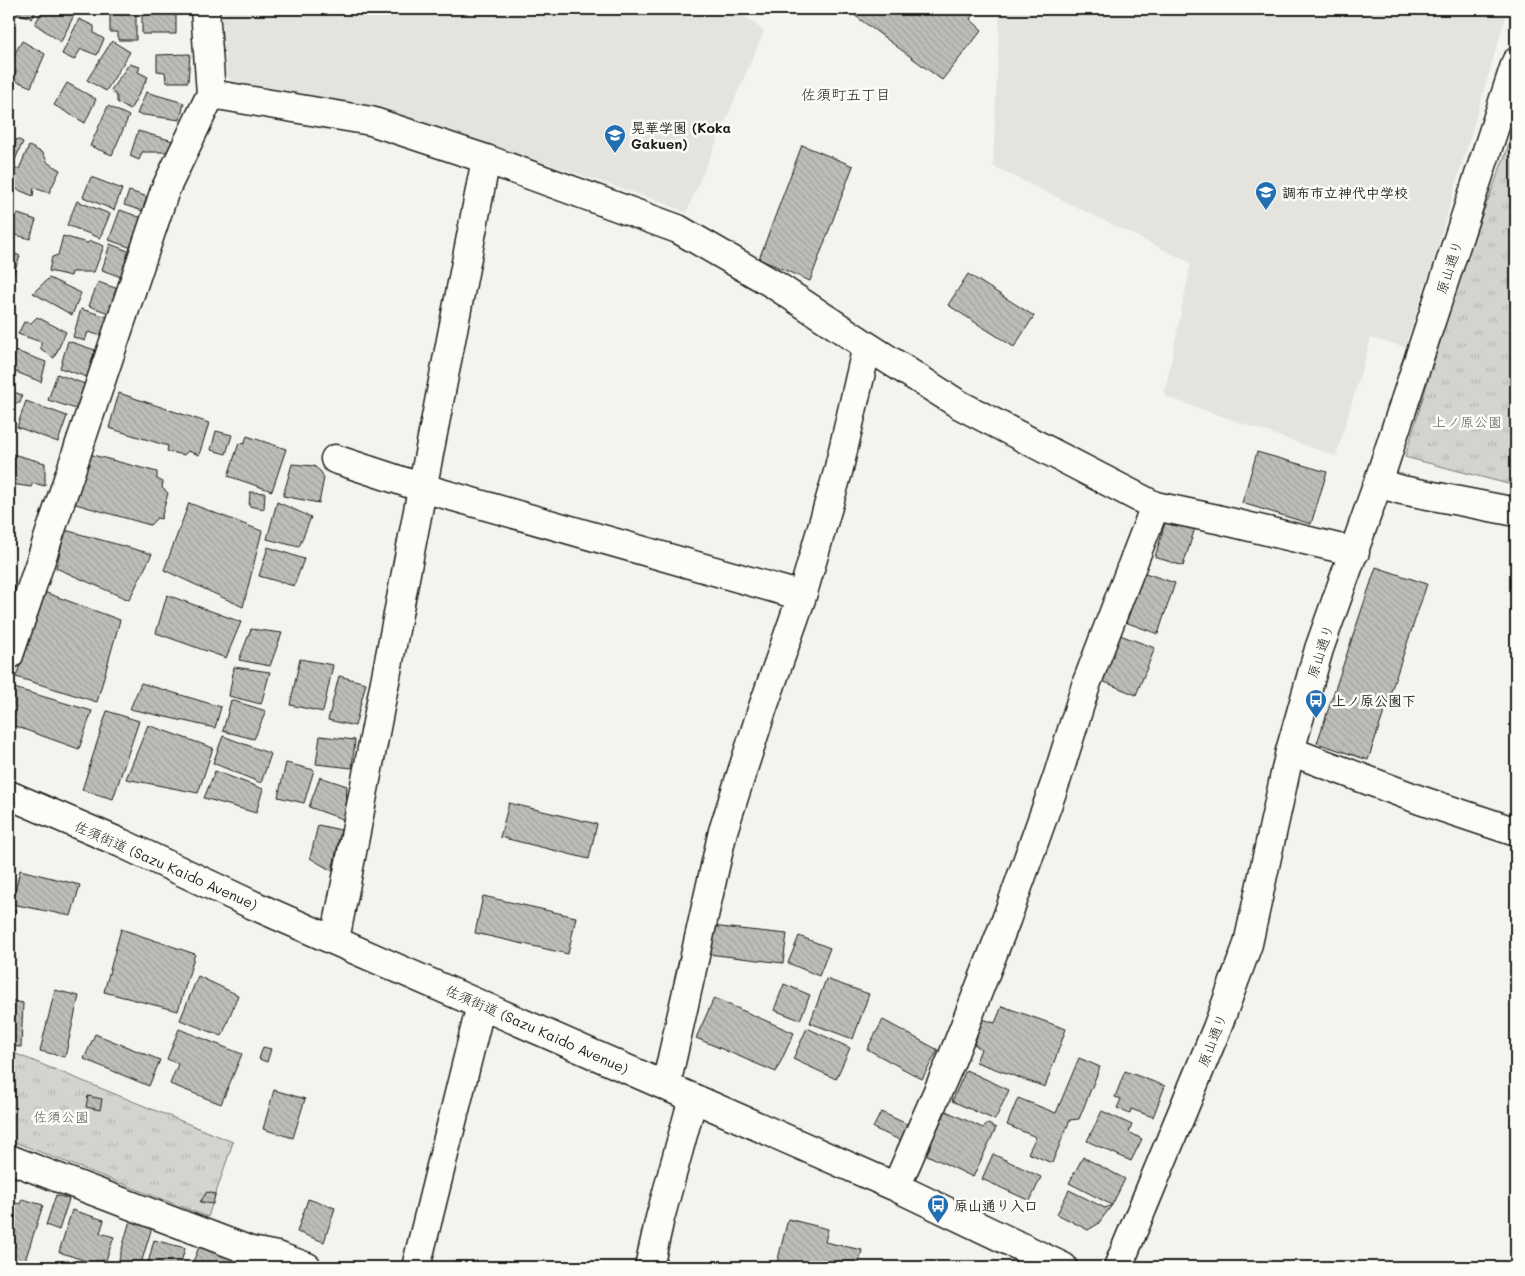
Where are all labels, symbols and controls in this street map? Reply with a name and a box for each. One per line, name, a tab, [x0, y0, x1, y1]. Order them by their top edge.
district label: 佐須町五丁目	[801, 84, 891, 104]
place label: 晃華学園 (Koka Gakuen)	[631, 118, 732, 153]
school or university icon: 晃華学園 (Koka Gakuen)	[603, 123, 627, 154]
school or university icon: 調布市立神代中学校	[1254, 180, 1278, 211]
place label: 調布市立神代中学校	[1282, 183, 1408, 202]
street label: 原山通り	[1431, 237, 1467, 297]
park label: 上ノ原公園	[1432, 412, 1502, 431]
street label: 原山通り	[1302, 621, 1338, 681]
bus stop icon: 上ノ原公園下	[1304, 688, 1328, 719]
place label: 上ノ原公園下	[1332, 691, 1416, 710]
street label: 佐須街道 (Sazu Kaido Avenue)	[72, 816, 261, 914]
street label: 佐須街道 (Sazu Kaido Avenue)	[443, 980, 632, 1078]
street label: 原山通り	[1193, 1010, 1231, 1070]
park label: 佐須公園	[33, 1107, 89, 1126]
bus stop icon: 原山通り入口	[926, 1193, 950, 1224]
place label: 原山通り入口	[954, 1196, 1038, 1215]

